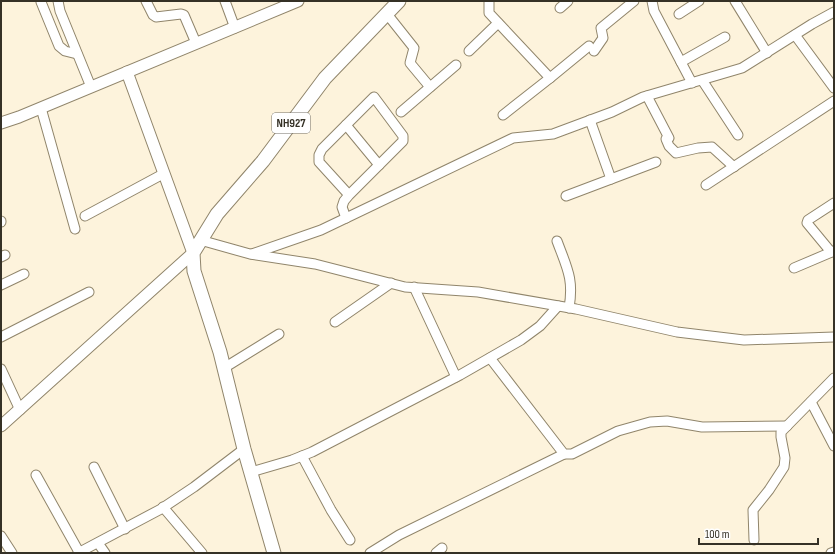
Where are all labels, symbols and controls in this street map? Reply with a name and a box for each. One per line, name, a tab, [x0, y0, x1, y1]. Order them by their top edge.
road number: NH927	[272, 113, 310, 133]
scale bar	[699, 520, 818, 546]
text: 100 m	[705, 527, 730, 542]

